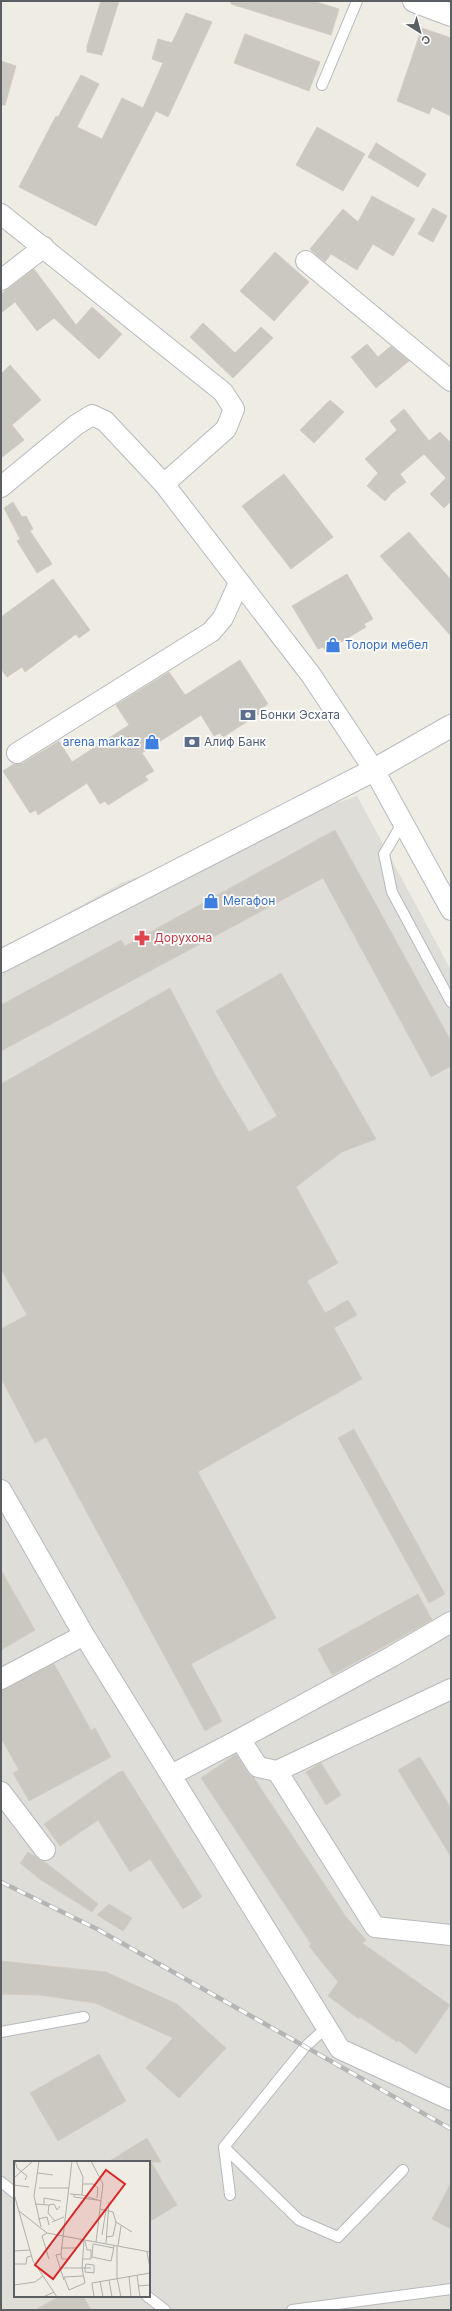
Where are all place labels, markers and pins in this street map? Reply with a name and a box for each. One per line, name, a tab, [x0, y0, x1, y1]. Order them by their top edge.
shop icon: Толори мебел	[324, 636, 342, 654]
place label: Толори мебел	[345, 637, 428, 652]
bank icon: Бонки Эсхата	[239, 706, 257, 724]
place label: Бонки Эсхата	[260, 707, 340, 722]
shop icon: arena markaz	[143, 733, 161, 751]
bank icon: Алиф Банк	[183, 733, 201, 751]
place label: arena markaz	[63, 734, 140, 749]
place label: Алиф Банк	[204, 734, 267, 749]
shop icon: Мегафон	[202, 892, 220, 910]
place label: Мегафон	[223, 893, 275, 908]
pharmacy icon: Дорухона	[133, 929, 151, 947]
place label: Дорухона	[154, 930, 212, 945]

